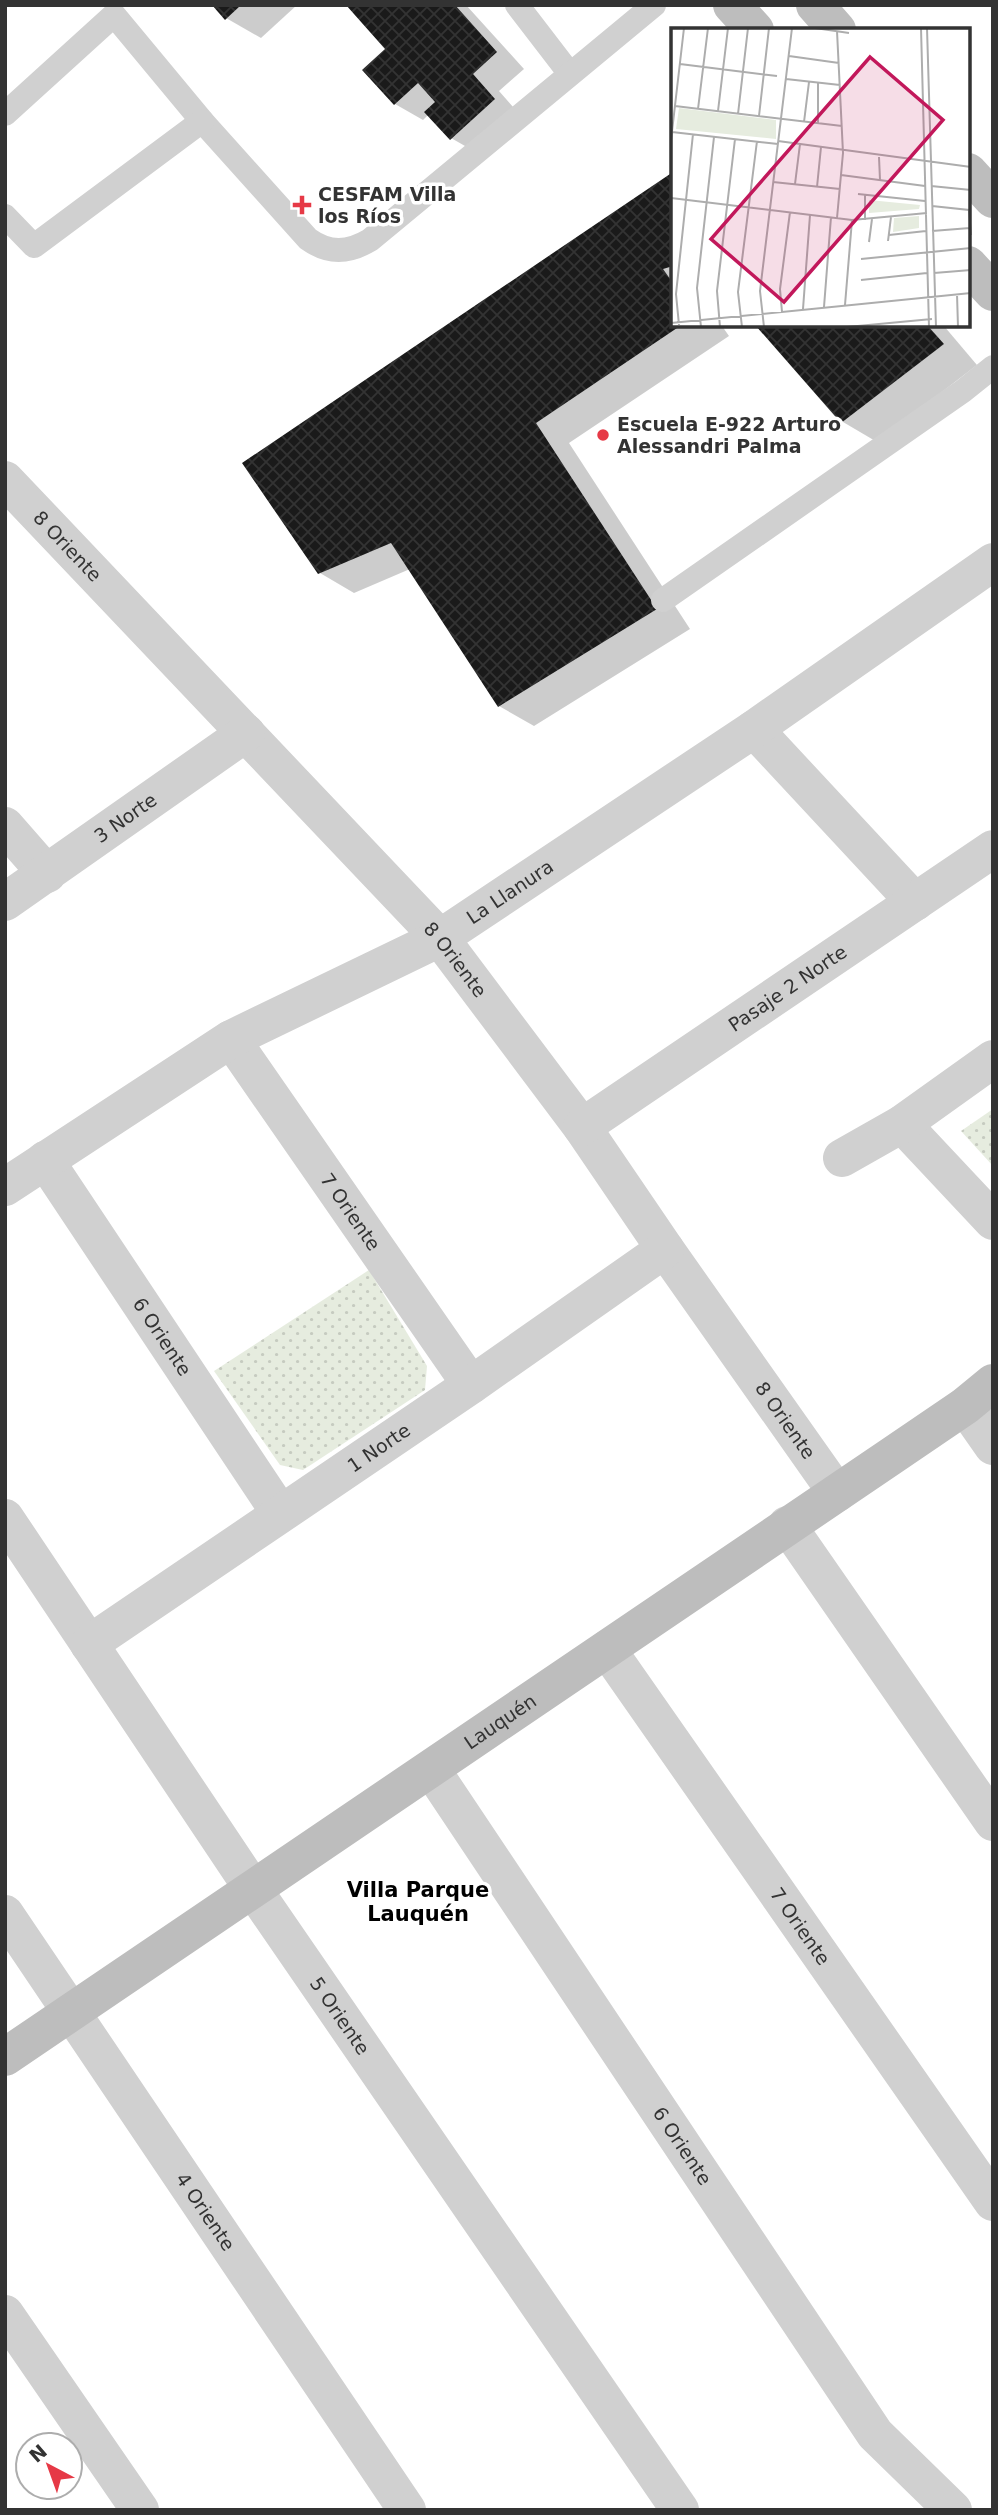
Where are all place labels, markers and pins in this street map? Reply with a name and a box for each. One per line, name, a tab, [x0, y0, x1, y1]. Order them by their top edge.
place label: CESFAM Villa los Ríos	[318, 183, 456, 227]
marker: CESFAM Villa los Ríos	[292, 195, 312, 215]
place label: Escuela E-922 Arturo Alessandri Palma	[617, 413, 841, 457]
marker: Escuela E-922 Arturo Alessandri Palma	[595, 427, 611, 443]

